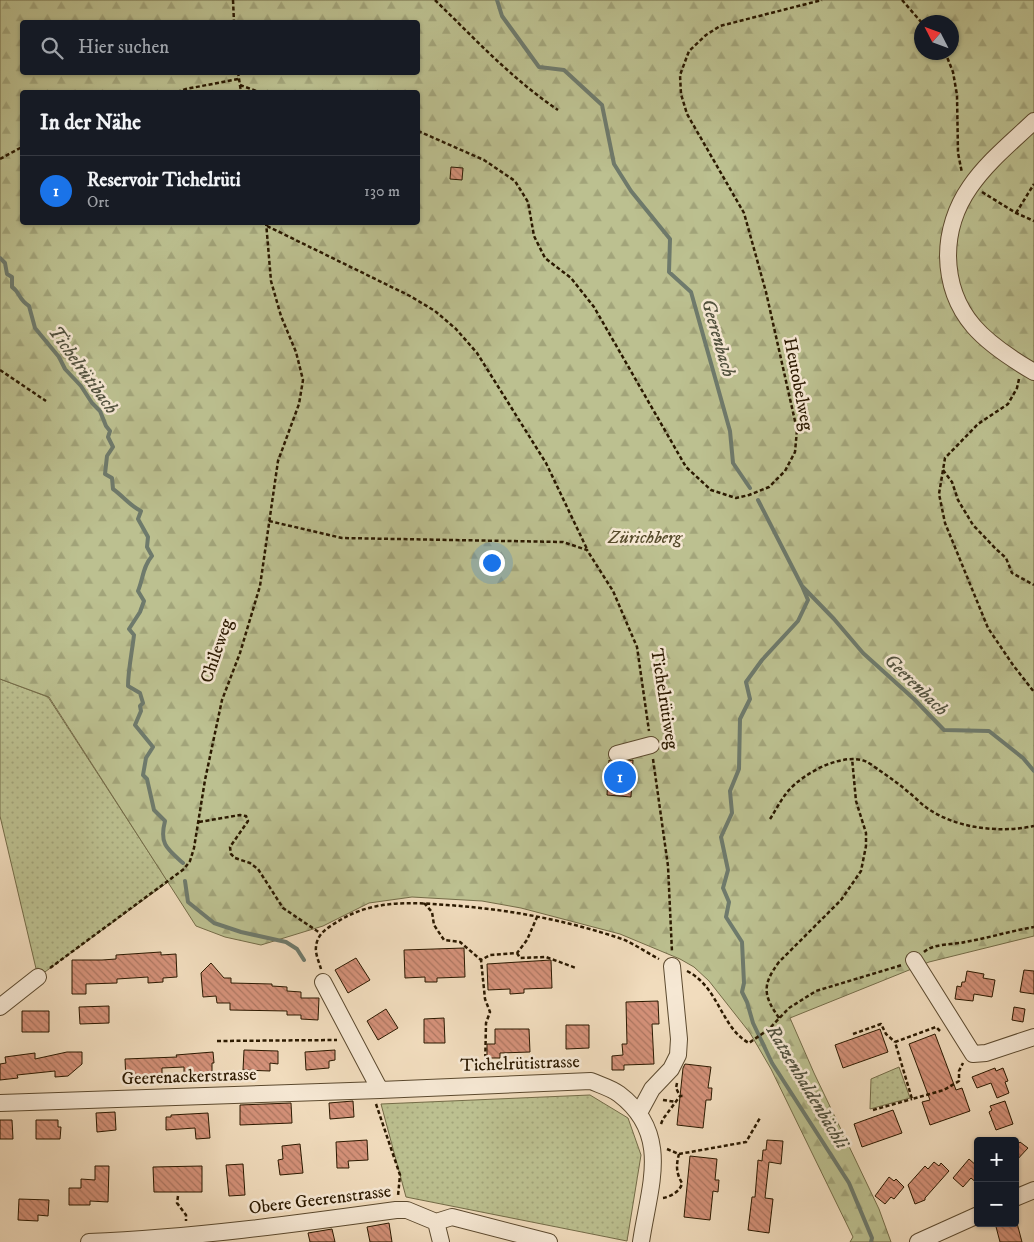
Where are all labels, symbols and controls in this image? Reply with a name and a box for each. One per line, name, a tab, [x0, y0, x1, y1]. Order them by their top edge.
north arrow	[914, 15, 959, 60]
search box	[20, 20, 420, 75]
icon: search	[38, 34, 66, 62]
text: Hier suchen	[78, 36, 169, 59]
text: In der Nähe	[40, 110, 141, 136]
text: Reservoir Tichelrüti	[87, 169, 241, 192]
text: 1	[53, 181, 59, 201]
text: 130 m	[364, 181, 400, 201]
text: Ort	[87, 192, 109, 212]
water label: Geerenbach	[696, 296, 740, 380]
water label: Tichelrütibach	[43, 321, 123, 419]
street label: Heutobelweg	[778, 336, 818, 433]
park label: Zürichberg	[607, 527, 683, 549]
your location	[479, 550, 505, 576]
street label: Chileweg	[196, 616, 238, 686]
street label: Tichelrütiweg	[645, 647, 683, 751]
water label: Geerenbach	[879, 649, 953, 721]
pin: 1	[604, 758, 636, 796]
water label: Ratzenhaldenbächli	[760, 1020, 854, 1154]
street label: Tichelrütistrasse	[460, 1051, 580, 1077]
street label: Geerenackerstrasse	[121, 1064, 257, 1090]
map controls	[974, 1137, 1019, 1227]
button: +	[974, 1137, 1019, 1182]
street label: Obere Geerenstrasse	[248, 1180, 392, 1220]
button: −	[974, 1182, 1019, 1227]

